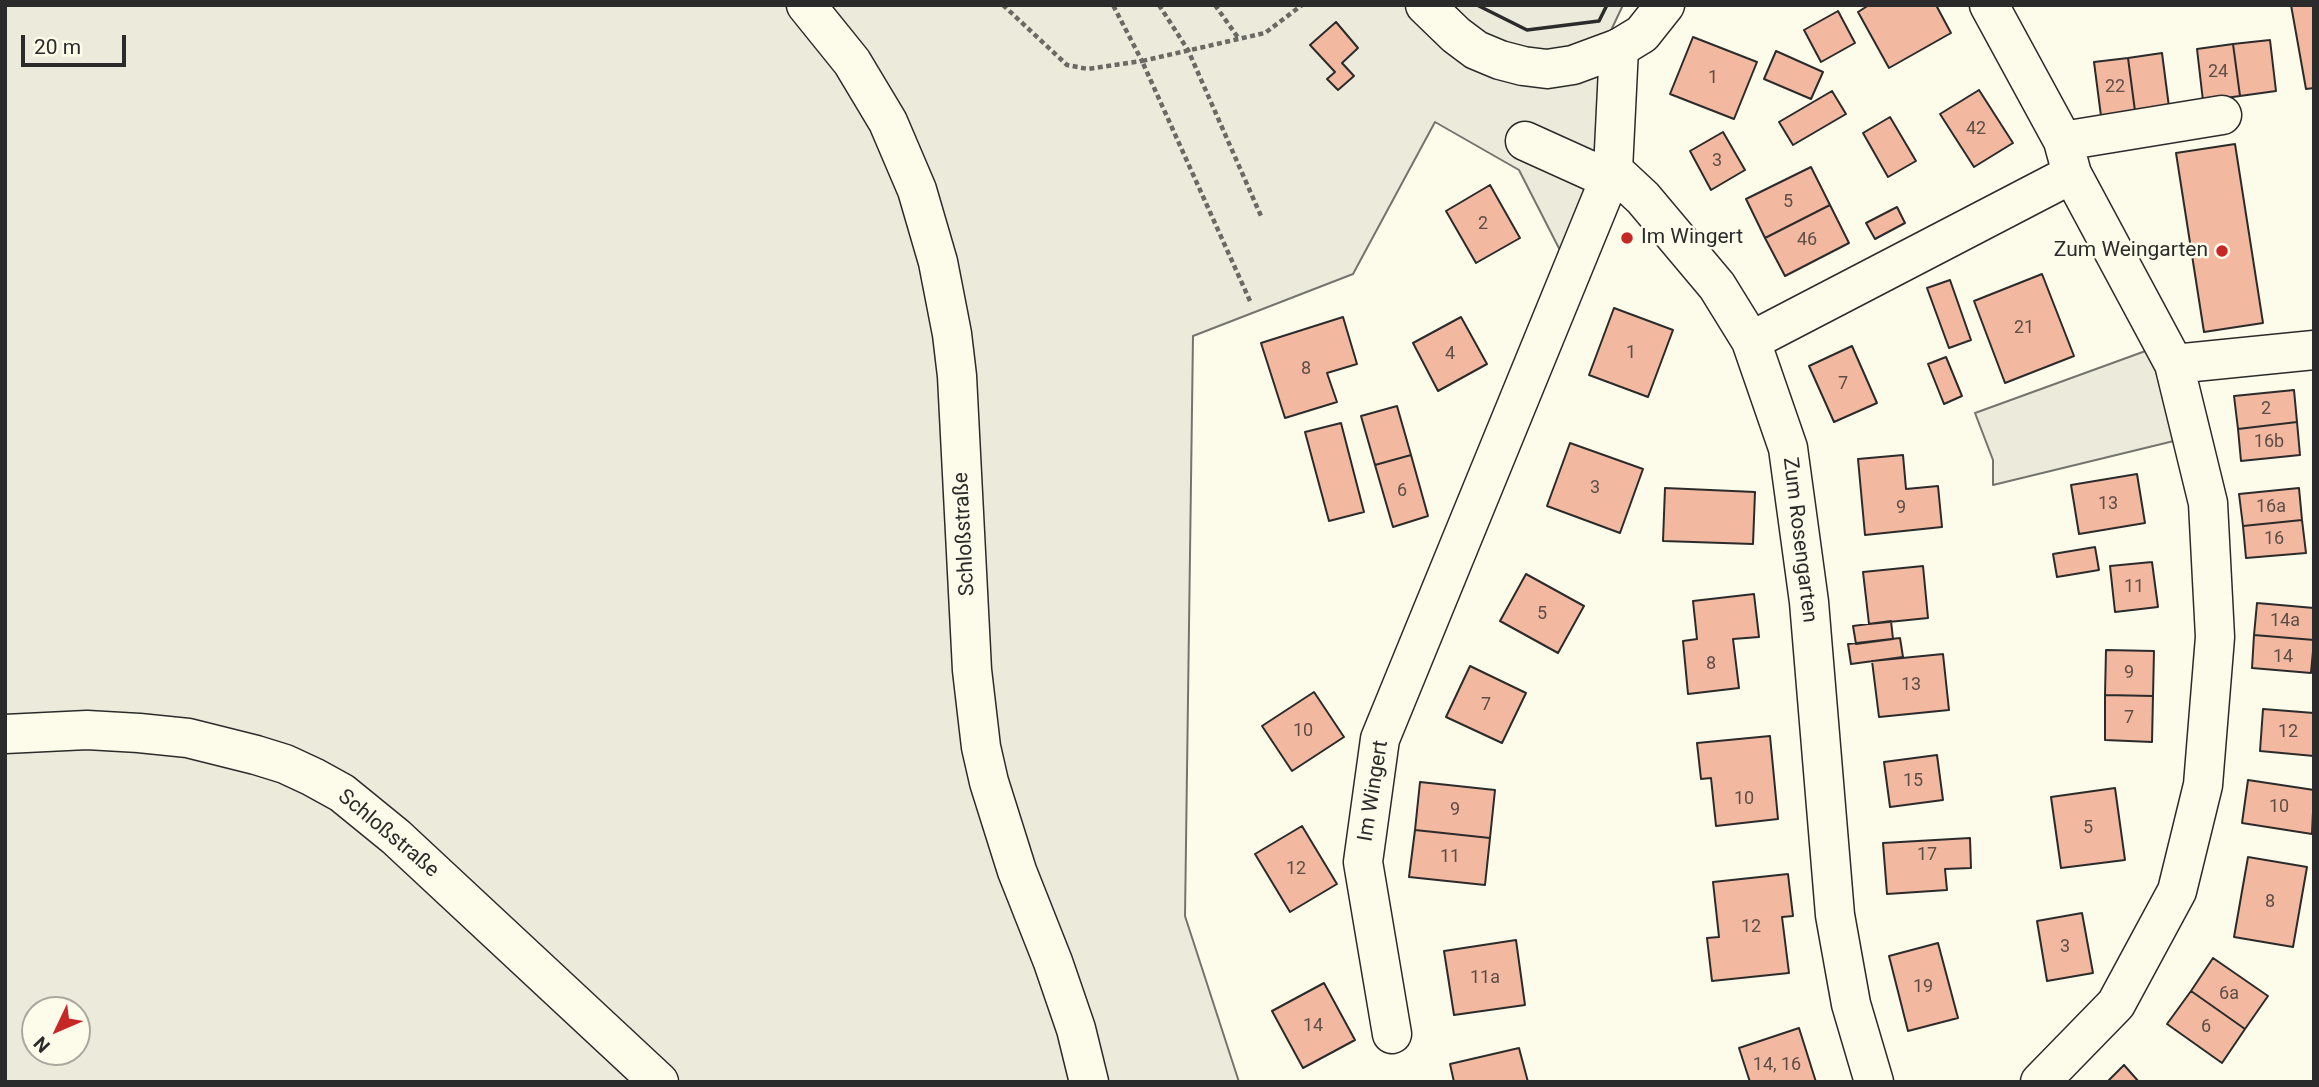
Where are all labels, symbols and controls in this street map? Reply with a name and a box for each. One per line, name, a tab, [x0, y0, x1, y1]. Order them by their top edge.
scale bar	[24, 21, 130, 65]
text: 20 m	[34, 35, 81, 59]
house number: 24	[2208, 61, 2228, 83]
house number: 1	[1708, 67, 1718, 89]
house number: 22	[2105, 76, 2125, 98]
house number: 42	[1966, 118, 1986, 140]
house number: 3	[1712, 150, 1722, 172]
house number: 5	[1783, 191, 1793, 213]
house number: 2	[1478, 213, 1488, 235]
place label: Im Wingert	[1641, 225, 1743, 251]
house number: 46	[1797, 229, 1817, 251]
marker: Im Wingert	[1619, 230, 1635, 246]
place label: Zum Weingarten	[2054, 238, 2208, 264]
marker: Zum Weingarten	[2214, 243, 2230, 259]
house number: 21	[2014, 317, 2034, 339]
house number: 1	[1626, 342, 1636, 364]
house number: 4	[1445, 343, 1455, 365]
house number: 8	[1301, 358, 1311, 380]
house number: 7	[1838, 373, 1848, 395]
house number: 2	[2261, 398, 2271, 420]
house number: 16b	[2254, 431, 2284, 453]
street label: Zum Rosengarten	[1776, 456, 1822, 624]
street label: Schloßstraße	[949, 471, 981, 597]
house number: 3	[1590, 477, 1600, 499]
house number: 6	[1397, 480, 1407, 502]
house number: 13	[2098, 493, 2118, 515]
house number: 16a	[2256, 496, 2286, 518]
house number: 9	[1896, 497, 1906, 519]
house number: 16	[2264, 528, 2284, 550]
house number: 11	[2124, 576, 2144, 598]
house number: 5	[1537, 603, 1547, 625]
house number: 14a	[2270, 610, 2300, 632]
house number: 14	[2273, 646, 2293, 668]
house number: 8	[1706, 653, 1716, 675]
house number: 9	[2124, 662, 2134, 684]
house number: 13	[1901, 674, 1921, 696]
house number: 7	[1481, 694, 1491, 716]
house number: 7	[2124, 707, 2134, 729]
house number: 10	[1293, 720, 1313, 742]
house number: 12	[2278, 721, 2298, 743]
street label: Im Wingert	[1354, 739, 1394, 843]
house number: 15	[1903, 770, 1923, 792]
street label: Schloßstraße	[332, 784, 444, 884]
house number: 10	[1734, 788, 1754, 810]
house number: 10	[2269, 796, 2289, 818]
house number: 9	[1450, 799, 1460, 821]
house number: 5	[2083, 817, 2093, 839]
house number: 17	[1917, 844, 1937, 866]
house number: 11	[1440, 846, 1460, 868]
house number: 12	[1286, 858, 1306, 880]
house number: 8	[2265, 891, 2275, 913]
house number: 12	[1741, 916, 1761, 938]
house number: 3	[2060, 936, 2070, 958]
house number: 11a	[1470, 967, 1500, 989]
house number: 19	[1913, 976, 1933, 998]
house number: 6a	[2219, 983, 2239, 1005]
north arrow	[21, 996, 91, 1066]
house number: 14	[1303, 1015, 1323, 1037]
house number: 6	[2201, 1016, 2211, 1038]
text: N	[29, 1032, 55, 1057]
house number: 14, 16	[1753, 1054, 1801, 1076]

